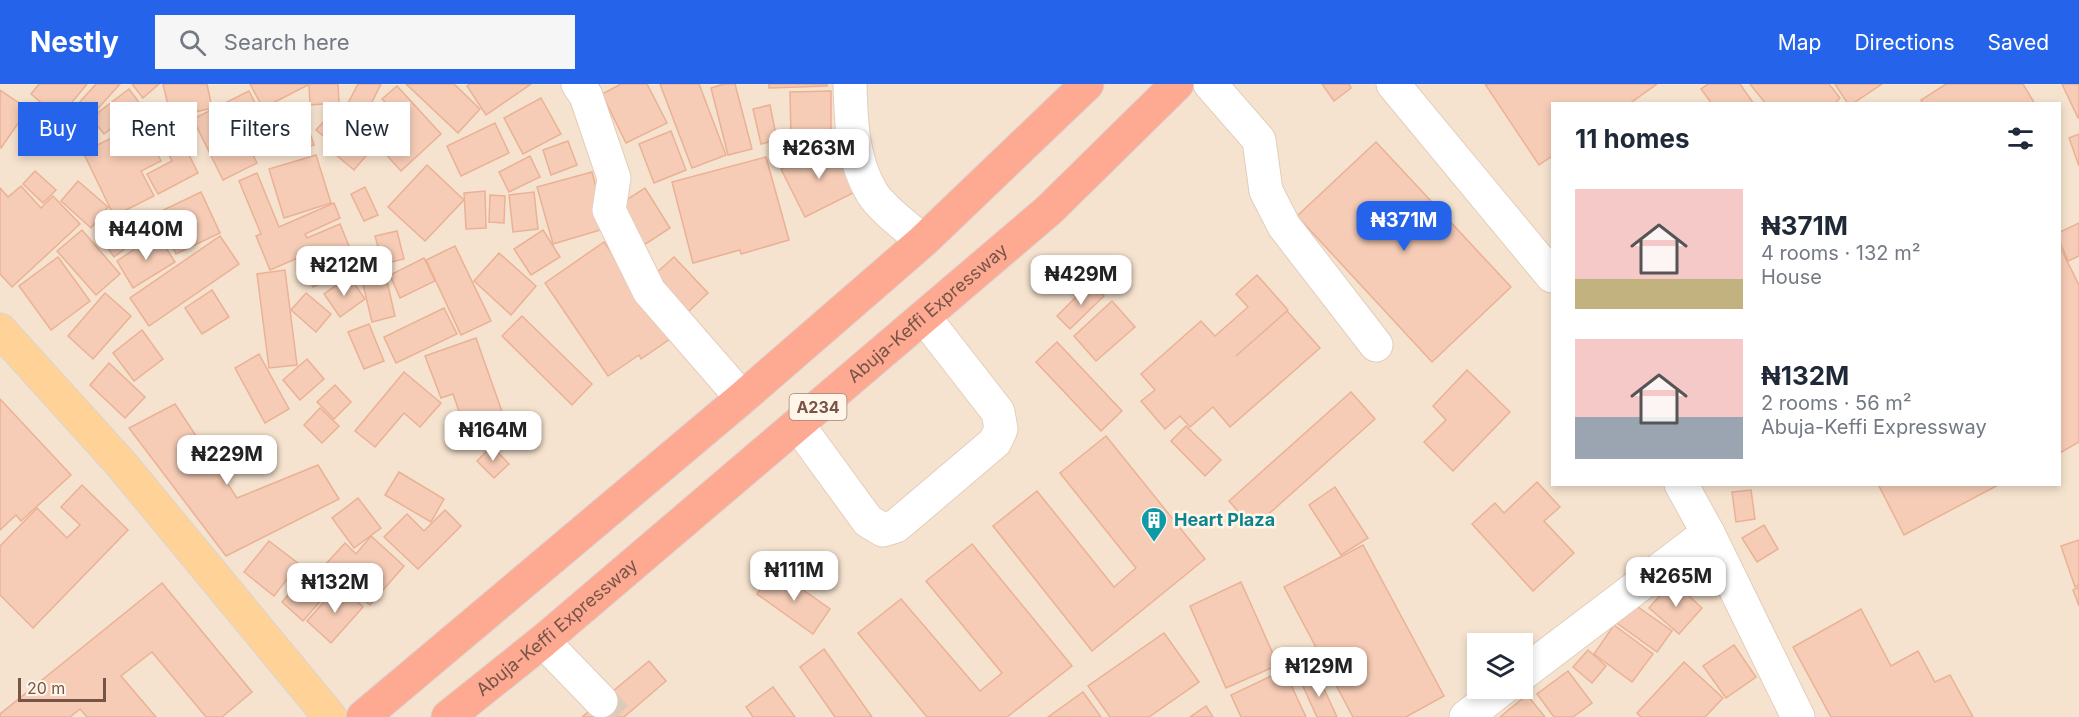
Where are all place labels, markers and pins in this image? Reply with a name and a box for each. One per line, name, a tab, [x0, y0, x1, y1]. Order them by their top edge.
pin: ₦263M	[777, 129, 861, 180]
pin: ₦371M	[1362, 201, 1446, 252]
pin: ₦440M	[104, 210, 188, 261]
pin: ₦212M	[302, 246, 386, 297]
pin: ₦429M	[1039, 255, 1123, 306]
pin: ₦164M	[451, 411, 535, 462]
pin: ₦229M	[185, 435, 269, 486]
building icon: Heart Plaza	[1139, 505, 1169, 543]
place label: Heart Plaza	[1174, 509, 1275, 530]
pin: ₦111M	[752, 551, 836, 602]
pin: ₦265M	[1634, 557, 1718, 608]
pin: ₦132M	[293, 563, 377, 614]
pin: ₦129M	[1277, 647, 1361, 698]

